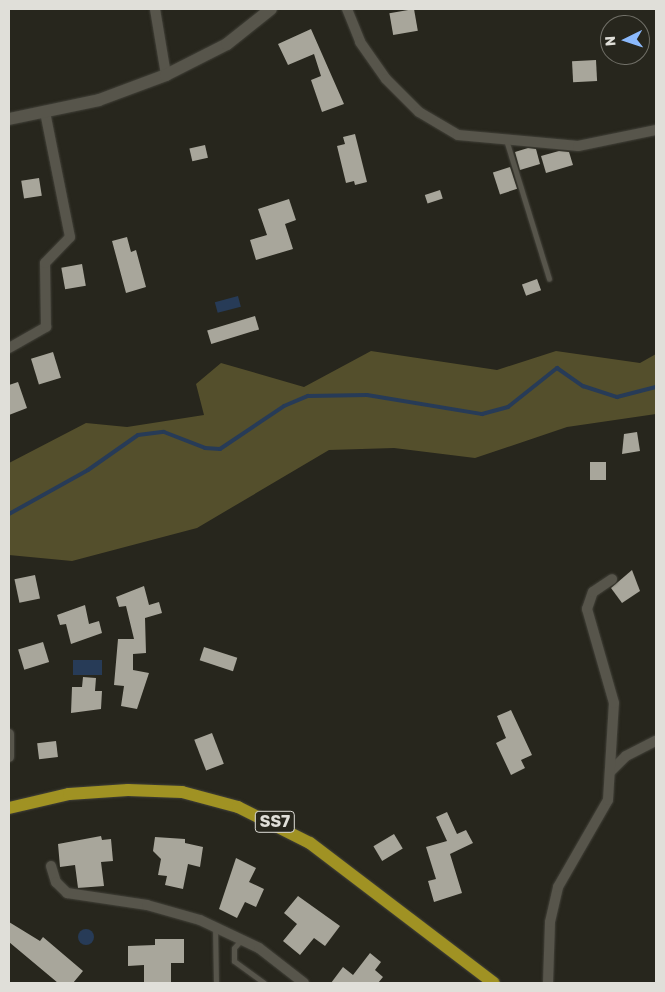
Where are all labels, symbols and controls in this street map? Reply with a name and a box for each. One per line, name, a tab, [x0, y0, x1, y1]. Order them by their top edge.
north arrow	[600, 15, 650, 65]
text: N	[602, 35, 619, 47]
road number: SS7	[254, 809, 296, 836]

